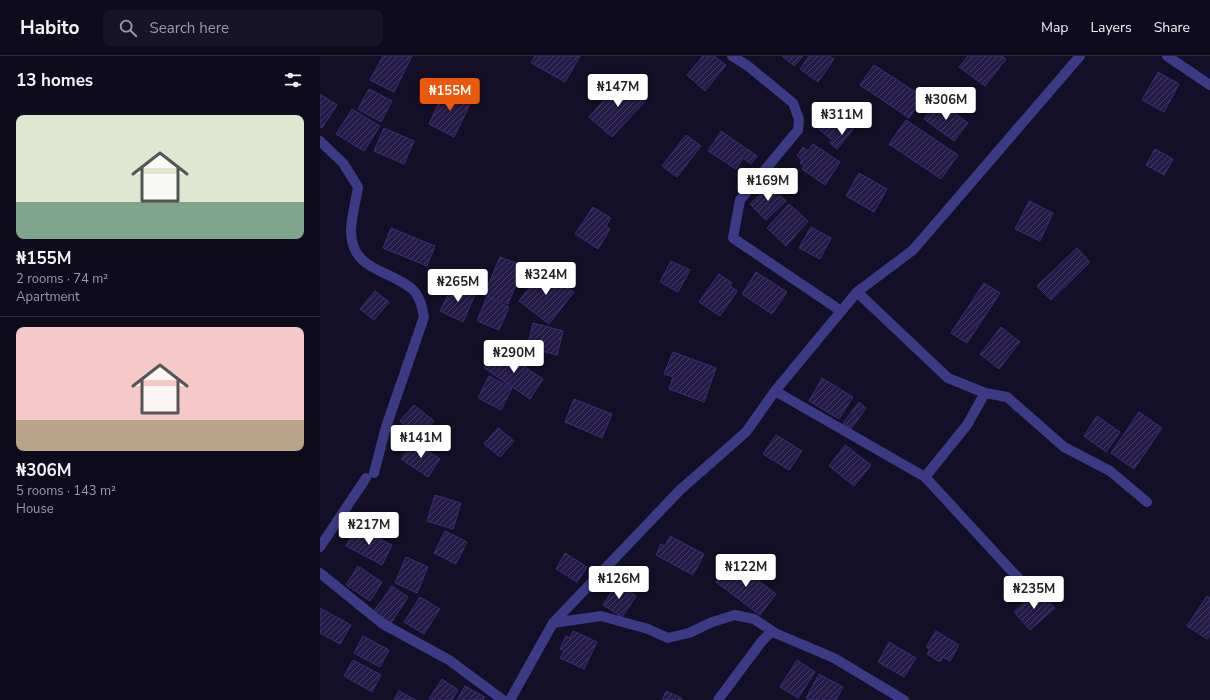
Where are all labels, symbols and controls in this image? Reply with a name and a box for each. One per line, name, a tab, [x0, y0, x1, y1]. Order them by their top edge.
search box	[103, 10, 383, 46]
text: Habito	[20, 15, 79, 41]
icon: search	[117, 17, 139, 39]
text: Search here	[149, 18, 229, 38]
text: Map	[1041, 18, 1068, 37]
text: Layers	[1090, 18, 1132, 37]
text: Share	[1154, 18, 1190, 37]
text: 13 homes	[16, 69, 93, 92]
icon: filters	[282, 69, 304, 91]
pin: ₦147M	[590, 74, 646, 108]
pin: ₦155M	[422, 78, 478, 112]
text: ₦147M	[597, 78, 639, 96]
text: ₦155M	[429, 82, 471, 100]
pin: ₦306M	[918, 87, 974, 121]
text: ₦306M	[925, 91, 967, 109]
pin: ₦311M	[814, 102, 870, 136]
text: ₦311M	[821, 106, 863, 124]
icon: home	[124, 141, 196, 213]
pin: ₦169M	[740, 168, 796, 202]
text: ₦169M	[747, 172, 789, 190]
text: ₦155M	[16, 247, 72, 270]
pin: ₦324M	[518, 262, 574, 296]
text: ₦324M	[525, 266, 567, 284]
pin: ₦265M	[430, 269, 486, 303]
text: 2 rooms · 74 m²	[16, 270, 108, 288]
text: ₦265M	[437, 273, 479, 291]
text: Apartment	[16, 288, 79, 306]
pin: ₦290M	[486, 340, 542, 374]
text: ₦290M	[493, 344, 535, 362]
icon: home	[124, 353, 196, 425]
pin: ₦141M	[393, 425, 449, 459]
text: ₦141M	[400, 429, 442, 447]
text: ₦306M	[16, 459, 72, 482]
text: 5 rooms · 143 m²	[16, 482, 116, 500]
text: House	[16, 500, 54, 518]
pin: ₦217M	[341, 512, 397, 546]
text: ₦217M	[348, 516, 390, 534]
pin: ₦122M	[718, 554, 774, 588]
text: ₦122M	[725, 558, 767, 576]
pin: ₦126M	[591, 566, 647, 600]
text: ₦126M	[598, 570, 640, 588]
pin: ₦235M	[1006, 576, 1062, 610]
text: ₦235M	[1013, 580, 1055, 598]

